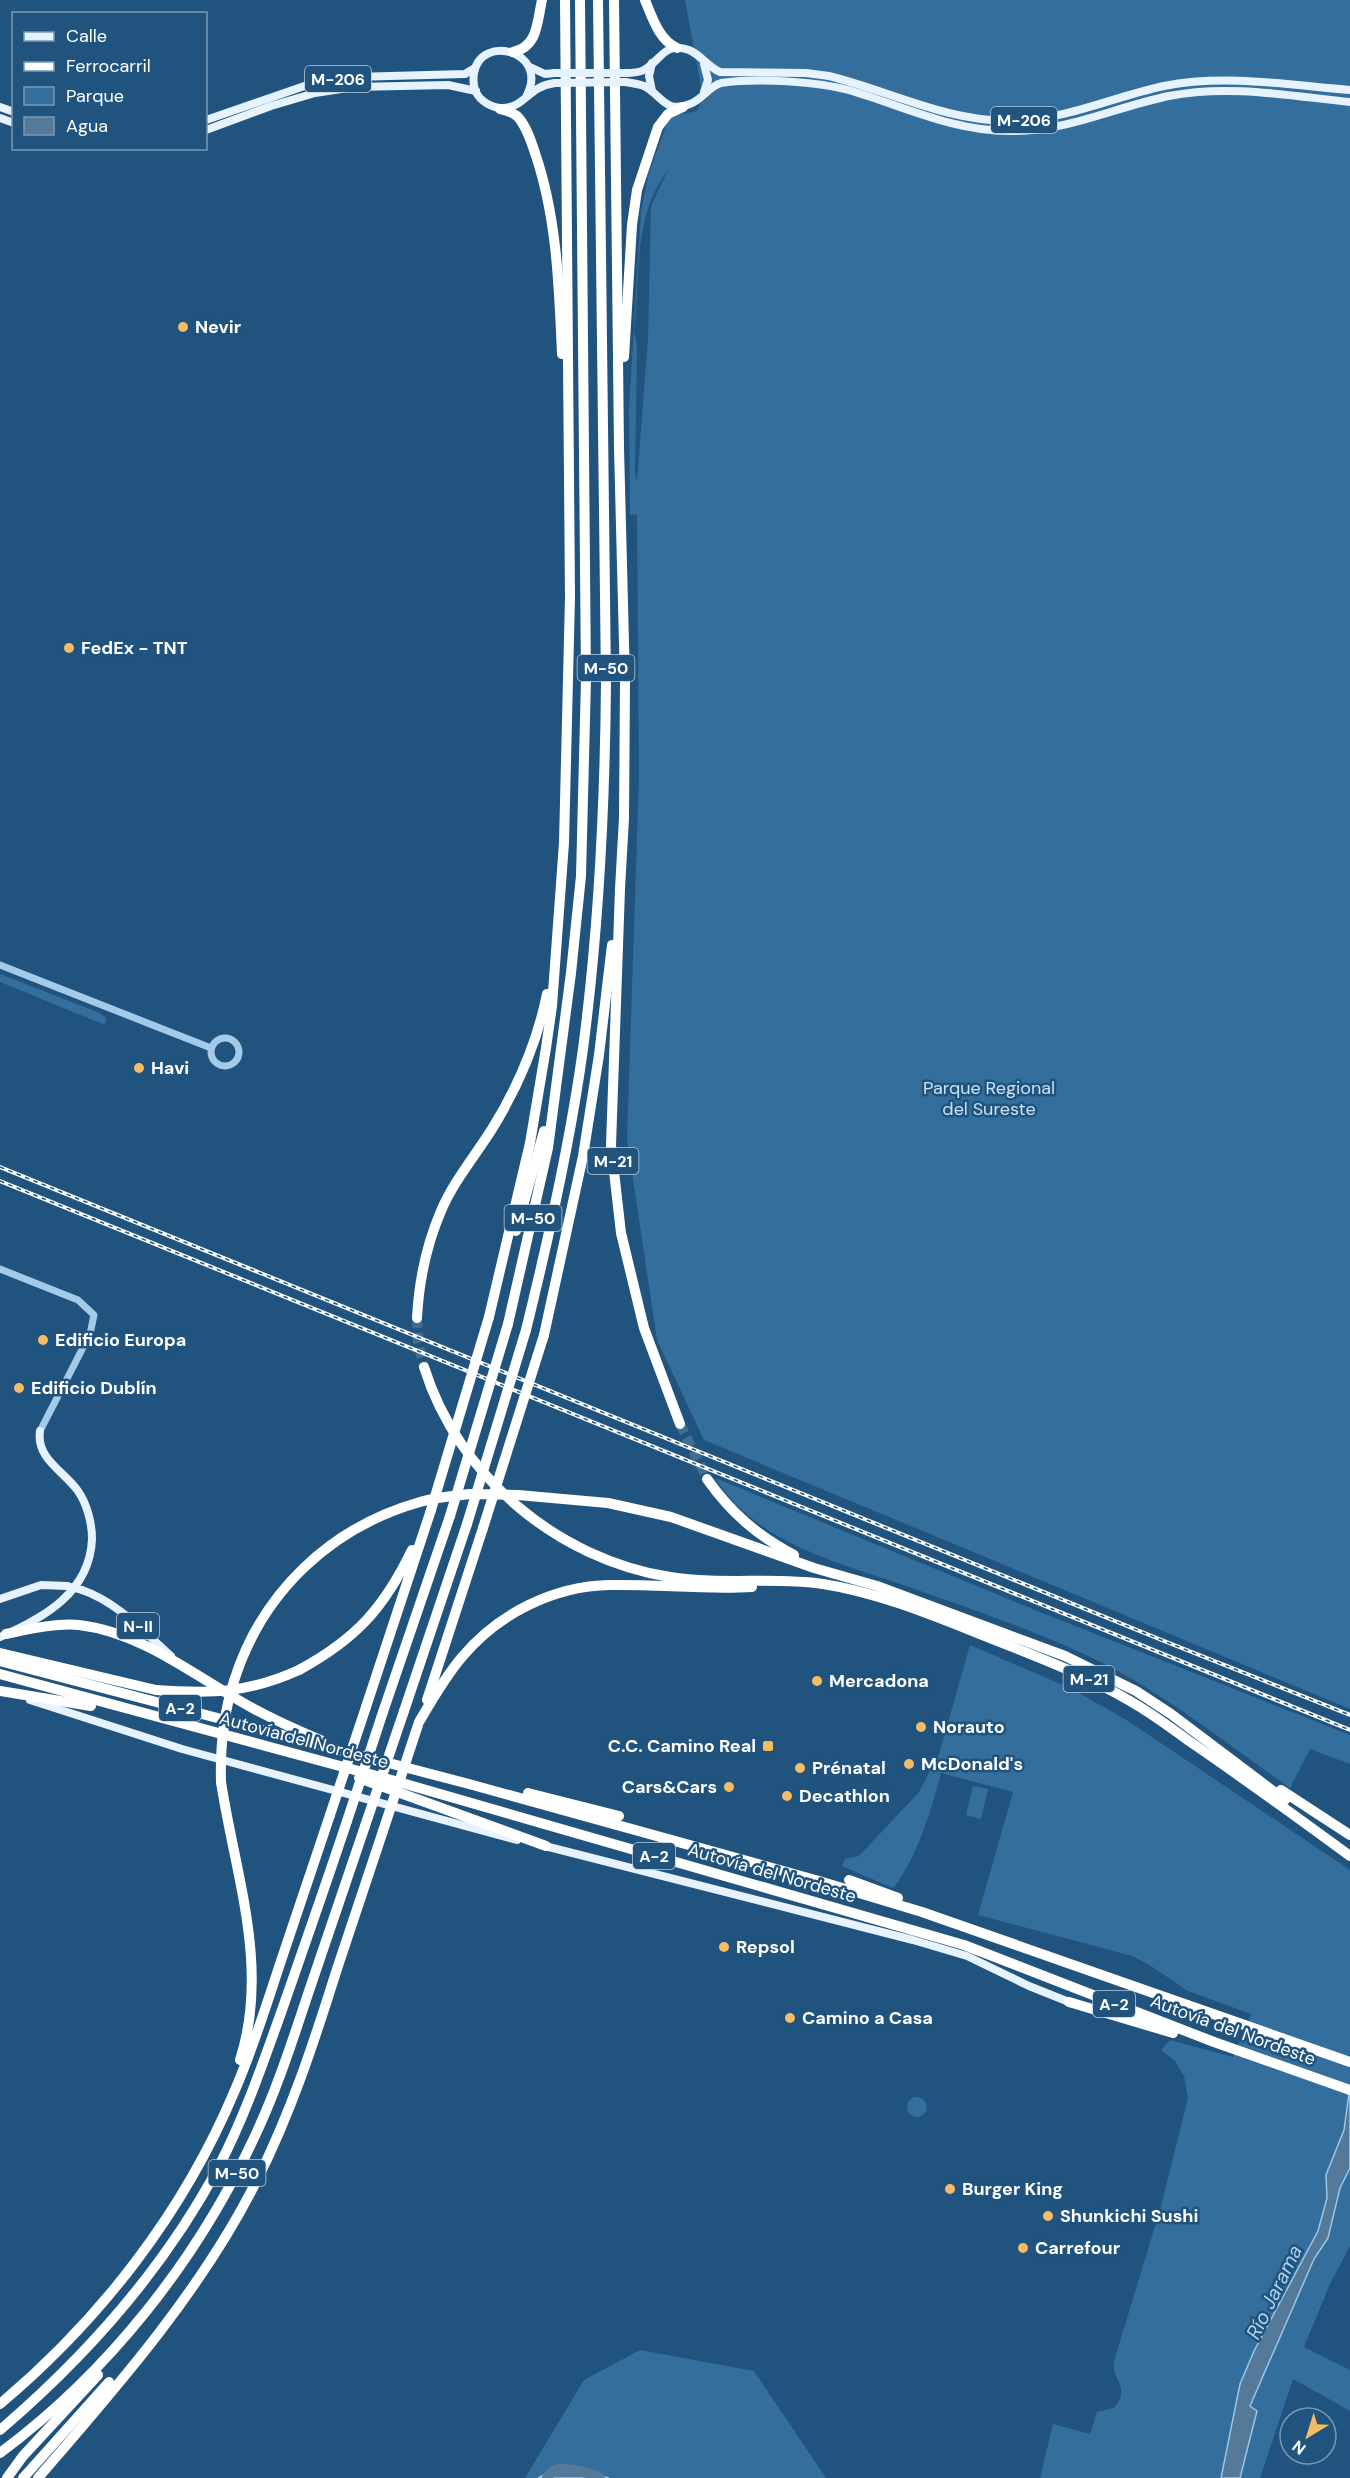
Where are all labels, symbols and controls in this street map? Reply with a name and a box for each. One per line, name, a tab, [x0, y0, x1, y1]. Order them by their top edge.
legend	[12, 12, 207, 150]
text: Calle	[66, 24, 107, 48]
text: Ferrocarril	[66, 54, 151, 78]
road number: M-206	[305, 66, 371, 92]
text: Parque	[66, 84, 124, 108]
road number: M-206	[991, 107, 1057, 133]
text: Agua	[66, 114, 108, 138]
place label: Nevir	[195, 315, 241, 339]
marker: Nevir	[176, 320, 190, 334]
place label: FedEx - TNT	[81, 636, 188, 660]
marker: FedEx - TNT	[62, 641, 76, 655]
road number: M-50	[578, 655, 634, 681]
place label: Havi	[151, 1056, 189, 1080]
marker: Havi	[132, 1061, 146, 1075]
park label: Parque Regional del Sureste	[923, 1076, 1055, 1121]
road number: M-21	[588, 1148, 638, 1174]
road number: M-50	[504, 1205, 562, 1231]
place label: Edificio Europa	[55, 1328, 186, 1352]
marker: Edificio Europa	[36, 1333, 50, 1347]
place label: Edificio Dublín	[31, 1376, 157, 1400]
marker: Edificio Dublín	[12, 1381, 26, 1395]
road number: N-II	[117, 1613, 159, 1639]
road number: M-21	[1064, 1666, 1114, 1692]
place label: Mercadona	[829, 1669, 929, 1693]
marker: Mercadona	[810, 1674, 824, 1688]
road number: A-2	[159, 1695, 201, 1721]
street label: Autovía del Nordeste	[217, 1706, 391, 1774]
place label: Norauto	[933, 1715, 1005, 1739]
marker: Norauto	[914, 1720, 928, 1734]
place label: C.C. Camino Real	[608, 1734, 756, 1758]
marker: C.C. Camino Real	[761, 1739, 775, 1753]
place label: McDonald's	[921, 1752, 1023, 1776]
place label: Prénatal	[812, 1756, 886, 1780]
marker: McDonald's	[902, 1757, 916, 1771]
marker: Prénatal	[793, 1761, 807, 1775]
place label: Cars&Cars	[622, 1775, 717, 1799]
marker: Cars&Cars	[722, 1780, 736, 1794]
place label: Decathlon	[799, 1784, 890, 1808]
marker: Decathlon	[780, 1789, 794, 1803]
street label: Autovía del Nordeste	[685, 1837, 859, 1909]
road number: A-2	[633, 1843, 675, 1869]
place label: Repsol	[736, 1935, 795, 1959]
marker: Repsol	[717, 1940, 731, 1954]
street label: Autovía del Nordeste	[1147, 1989, 1319, 2071]
road number: A-2	[1093, 1991, 1135, 2017]
place label: Camino a Casa	[802, 2006, 933, 2030]
marker: Camino a Casa	[783, 2011, 797, 2025]
road number: M-50	[208, 2160, 266, 2186]
place label: Burger King	[962, 2177, 1063, 2201]
marker: Burger King	[943, 2182, 957, 2196]
place label: Shunkichi Sushi	[1060, 2204, 1198, 2228]
marker: Shunkichi Sushi	[1041, 2209, 1055, 2223]
place label: Carrefour	[1035, 2236, 1120, 2260]
water label: Río Jarama	[1240, 2240, 1308, 2344]
marker: Carrefour	[1016, 2241, 1030, 2255]
north arrow	[1278, 2406, 1338, 2466]
text: N	[1288, 2436, 1310, 2459]

